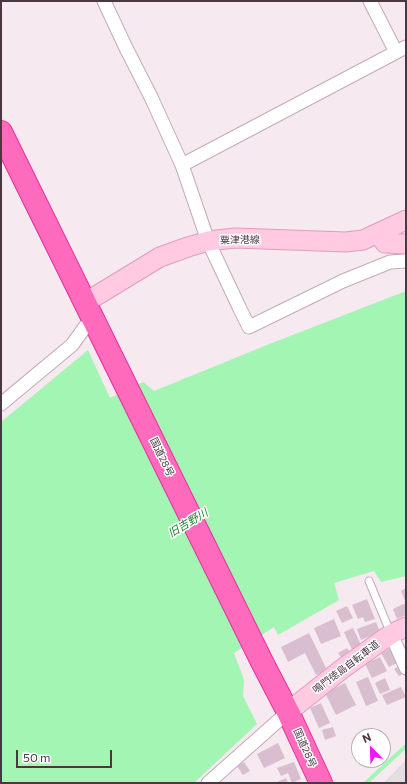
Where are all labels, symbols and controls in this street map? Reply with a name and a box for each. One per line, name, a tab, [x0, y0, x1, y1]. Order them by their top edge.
street label: 粟津港線	[220, 234, 260, 246]
street label: 国道28号	[147, 436, 177, 478]
water label: 旧吉野川	[166, 506, 210, 540]
street label: 鳴門徳島自転車道	[310, 638, 382, 696]
street label: 国道28号	[291, 727, 319, 769]
north arrow	[351, 728, 391, 768]
text: N	[360, 730, 373, 745]
scale bar	[18, 742, 114, 768]
text: 50 m	[23, 750, 51, 764]

